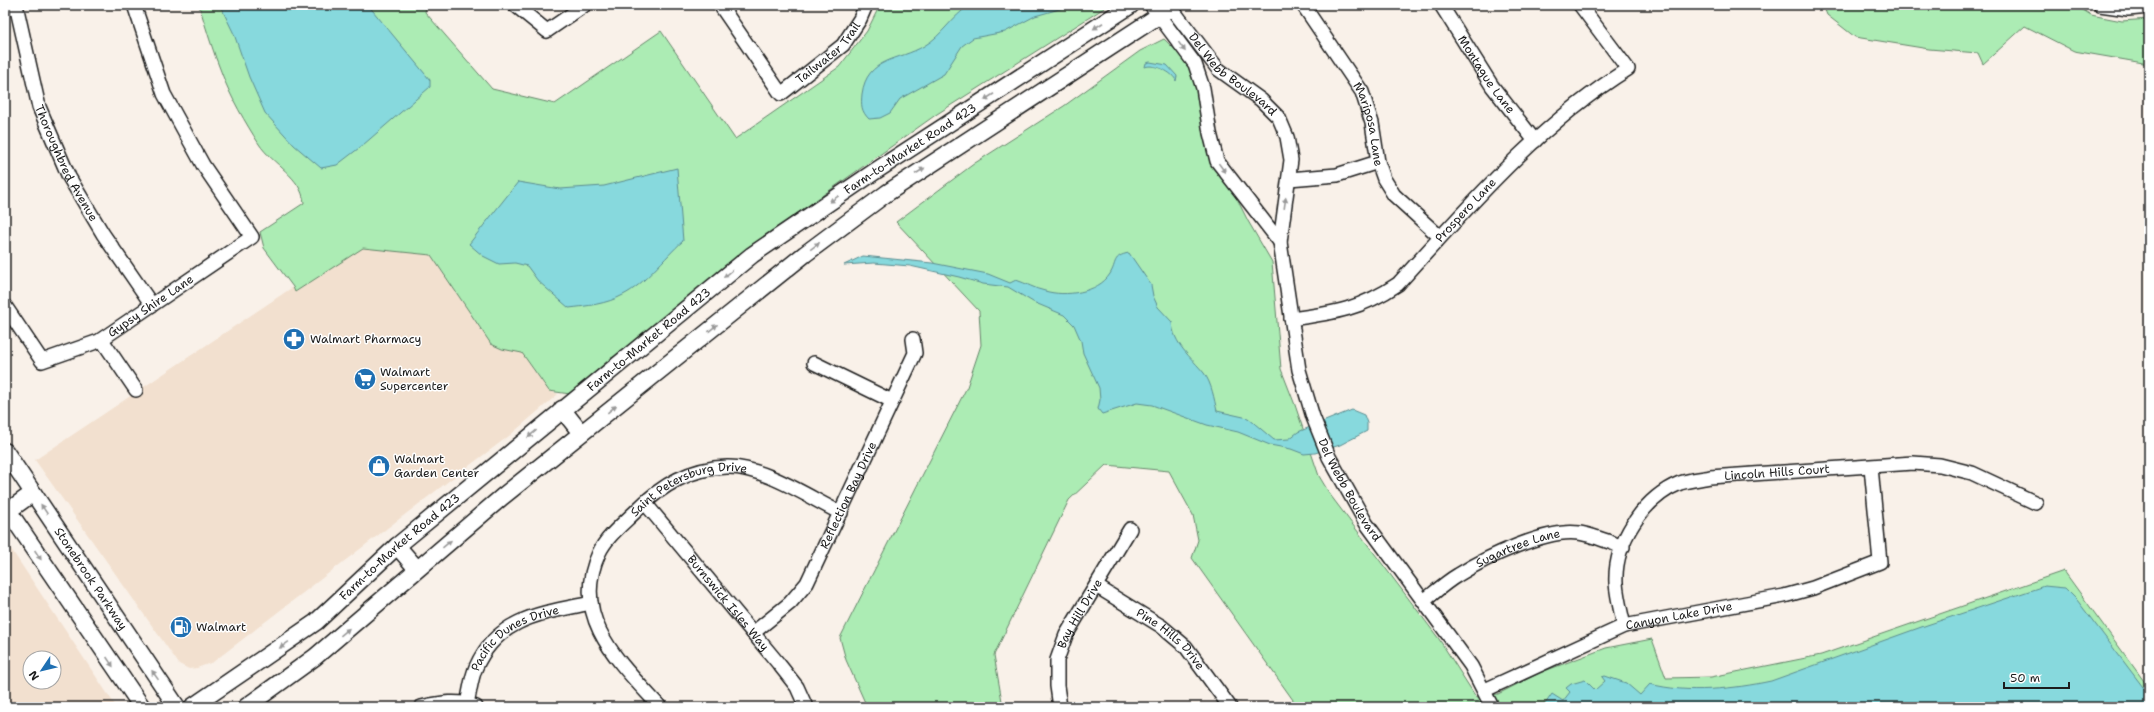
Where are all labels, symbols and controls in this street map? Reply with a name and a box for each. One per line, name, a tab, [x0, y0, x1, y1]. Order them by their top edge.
street label: Tailwater Trail	[792, 18, 864, 87]
one-way arrow	[1093, 22, 1103, 30]
street label: Del Webb Boulevard	[1185, 30, 1281, 120]
street label: Montague Lane	[1454, 32, 1519, 117]
one-way arrow	[1178, 42, 1186, 52]
street label: Mariposa Lane	[1350, 79, 1387, 169]
one-way arrow	[984, 93, 994, 101]
street label: Farm-to-Market Road 423	[841, 100, 980, 198]
street label: Thoroughbred Avenue	[31, 102, 102, 224]
one-way arrow	[1218, 163, 1226, 174]
one-way arrow	[915, 167, 926, 175]
street label: Prospero Lane	[1432, 174, 1500, 246]
one-way arrow	[829, 195, 839, 203]
one-way arrow	[1282, 197, 1288, 209]
one-way arrow	[809, 242, 820, 251]
one-way arrow	[722, 270, 733, 279]
street label: Gypsy Shire Lane	[104, 271, 197, 341]
street label: Farm-to-Market Road 423	[584, 284, 714, 395]
one-way arrow	[708, 323, 719, 332]
pharmacy icon: Walmart Pharmacy	[281, 326, 307, 352]
place label: Walmart Pharmacy	[310, 331, 421, 347]
place label: Walmart Supercenter	[380, 364, 449, 394]
supermarket icon: Walmart Supercenter	[352, 366, 378, 392]
one-way arrow	[606, 405, 617, 413]
one-way arrow	[527, 430, 538, 439]
street label: Del Webb Boulevard	[1314, 436, 1385, 545]
street label: Reflection Bay Drive	[816, 439, 880, 551]
place label: Walmart Garden Center	[394, 451, 480, 481]
shop icon: Walmart Garden Center	[366, 453, 392, 479]
street label: Saint Petersburg Drive	[627, 459, 749, 520]
street label: Lincoln Hills Court	[1724, 461, 1830, 484]
street label: Farm-to-Market Road 423	[336, 490, 463, 604]
one-way arrow	[40, 503, 47, 515]
street label: Stonebrook Parkway	[51, 524, 131, 633]
street label: Sugartree Lane	[1473, 525, 1562, 571]
one-way arrow	[442, 539, 452, 548]
one-way arrow	[34, 549, 42, 560]
street label: Burnswick Isles Way	[684, 552, 773, 654]
street label: Bay Hill Drive	[1054, 576, 1106, 651]
street label: Canyon Lake Drive	[1624, 598, 1734, 634]
street label: Pacific Dunes Drive	[467, 602, 561, 674]
street label: Pine Hills Drive	[1133, 605, 1208, 673]
fuel station icon: Walmart	[168, 614, 194, 640]
place label: Walmart	[196, 619, 246, 635]
one-way arrow	[340, 627, 351, 636]
one-way arrow	[279, 641, 289, 649]
north arrow	[22, 650, 62, 690]
one-way arrow	[106, 657, 114, 668]
scale bar	[2004, 664, 2069, 690]
text: N	[25, 667, 43, 683]
one-way arrow	[151, 670, 159, 680]
text: 50 m	[2010, 670, 2040, 686]

